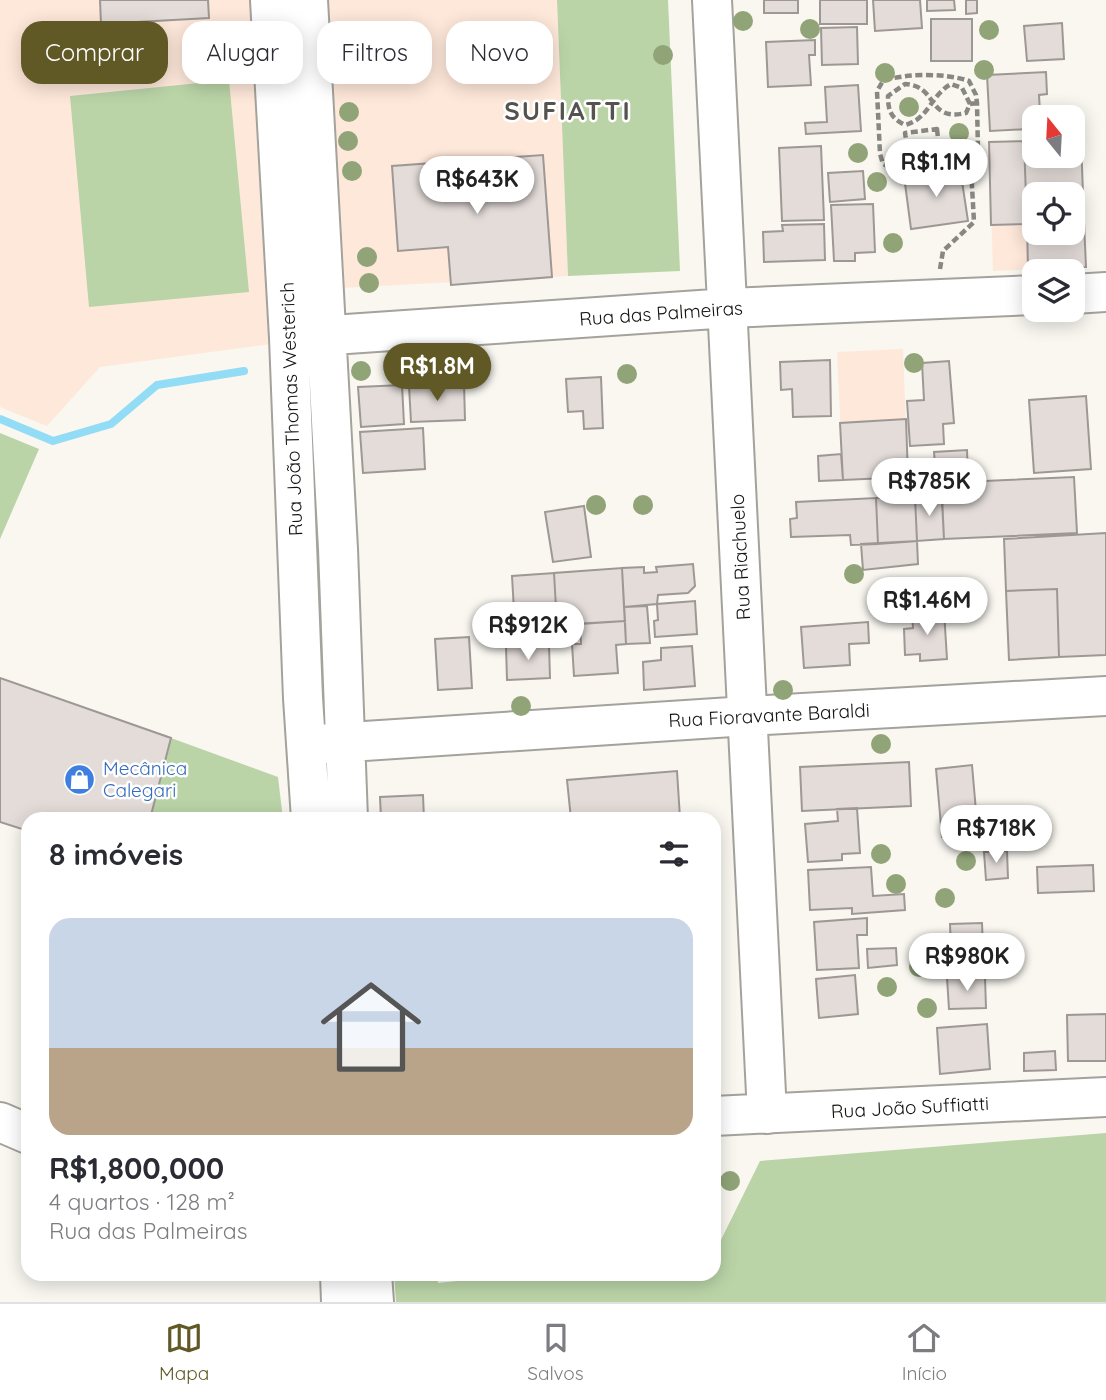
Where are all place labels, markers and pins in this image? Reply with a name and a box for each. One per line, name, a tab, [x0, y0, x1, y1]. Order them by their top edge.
pin: R$1.1M	[879, 140, 993, 199]
pin: R$643K	[420, 156, 534, 216]
pin: R$1.8M	[380, 344, 494, 403]
pin: R$785K	[872, 458, 986, 518]
pin: R$1.46M	[862, 578, 992, 637]
pin: R$912K	[471, 602, 585, 662]
place label: Mecânica Calegari	[103, 756, 187, 802]
shop icon: Mecânica Calegari	[63, 762, 97, 796]
pin: R$718K	[939, 806, 1053, 865]
pin: R$980K	[910, 934, 1024, 993]

